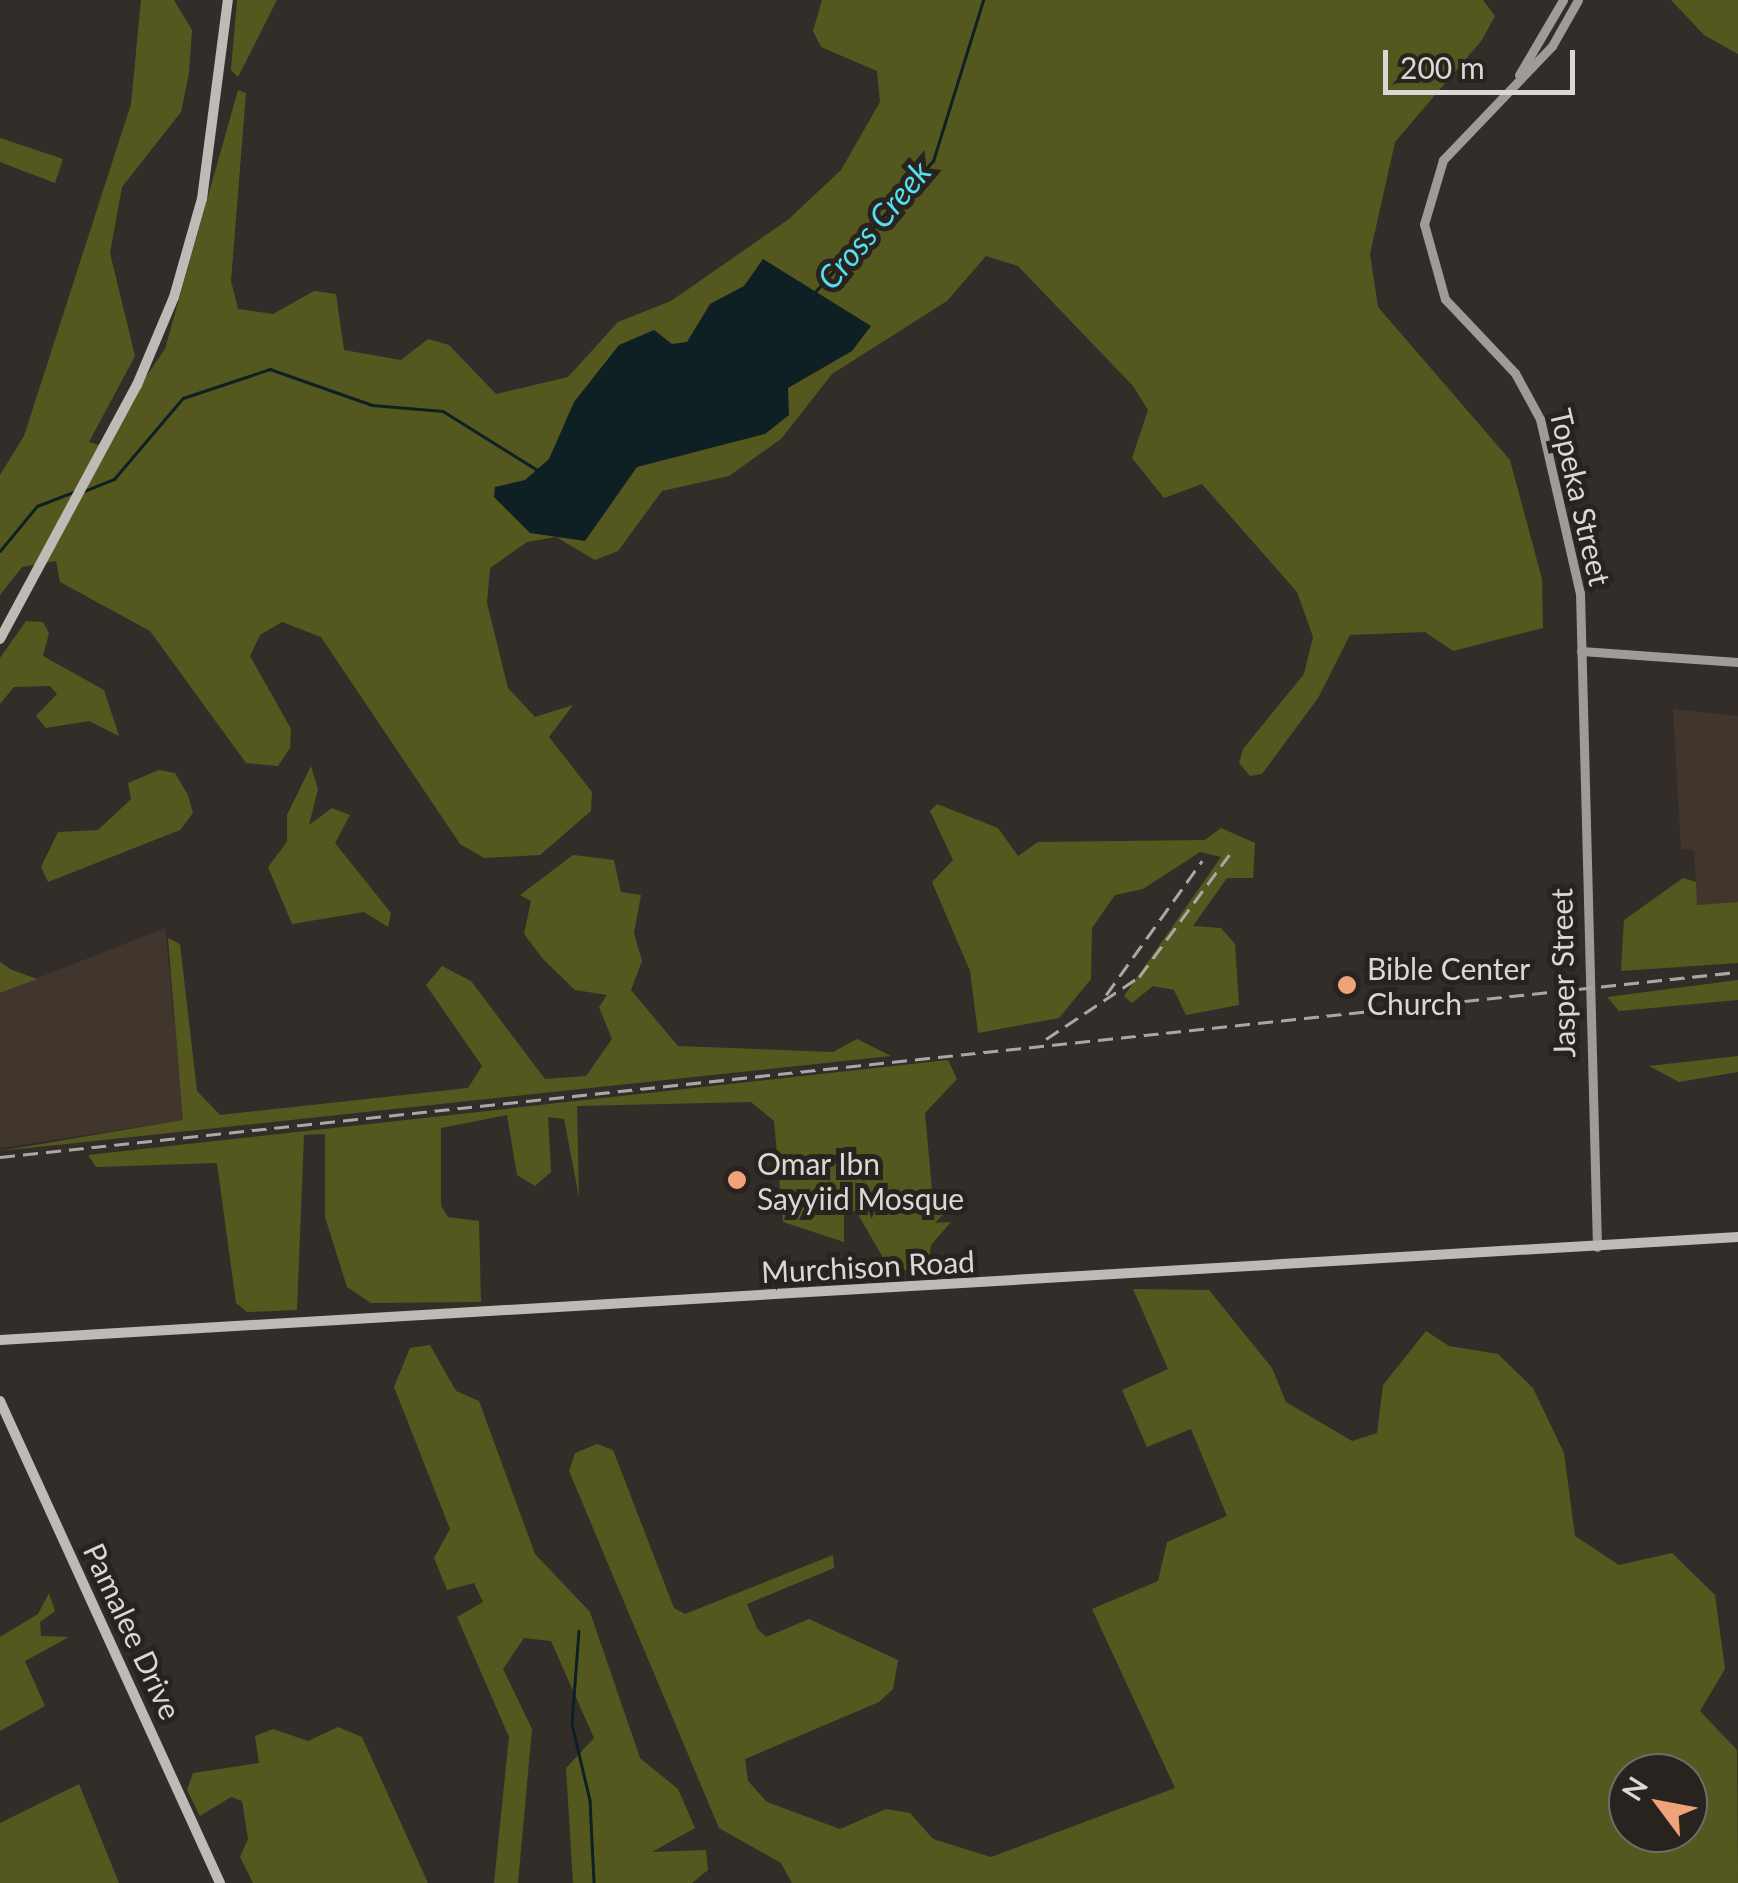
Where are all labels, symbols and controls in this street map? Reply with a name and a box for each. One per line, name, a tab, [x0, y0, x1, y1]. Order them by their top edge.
scale bar	[1388, 30, 1580, 92]
text: 200 m	[1400, 49, 1485, 85]
water label: Cross Creek	[809, 153, 939, 297]
street label: Topeka Street	[1543, 405, 1619, 589]
street label: Jasper Street	[1543, 888, 1581, 1058]
place label: Bible Center Church	[1367, 950, 1530, 1020]
marker: Bible Center Church	[1336, 974, 1358, 996]
place label: Omar Ibn Sayyiid Mosque	[757, 1145, 964, 1216]
marker: Omar Ibn Sayyiid Mosque	[726, 1169, 748, 1191]
street label: Murchison Road	[760, 1242, 976, 1290]
street label: Pamalee Drive	[77, 1537, 189, 1725]
north arrow	[1608, 1753, 1708, 1853]
text: N	[1614, 1770, 1654, 1806]

